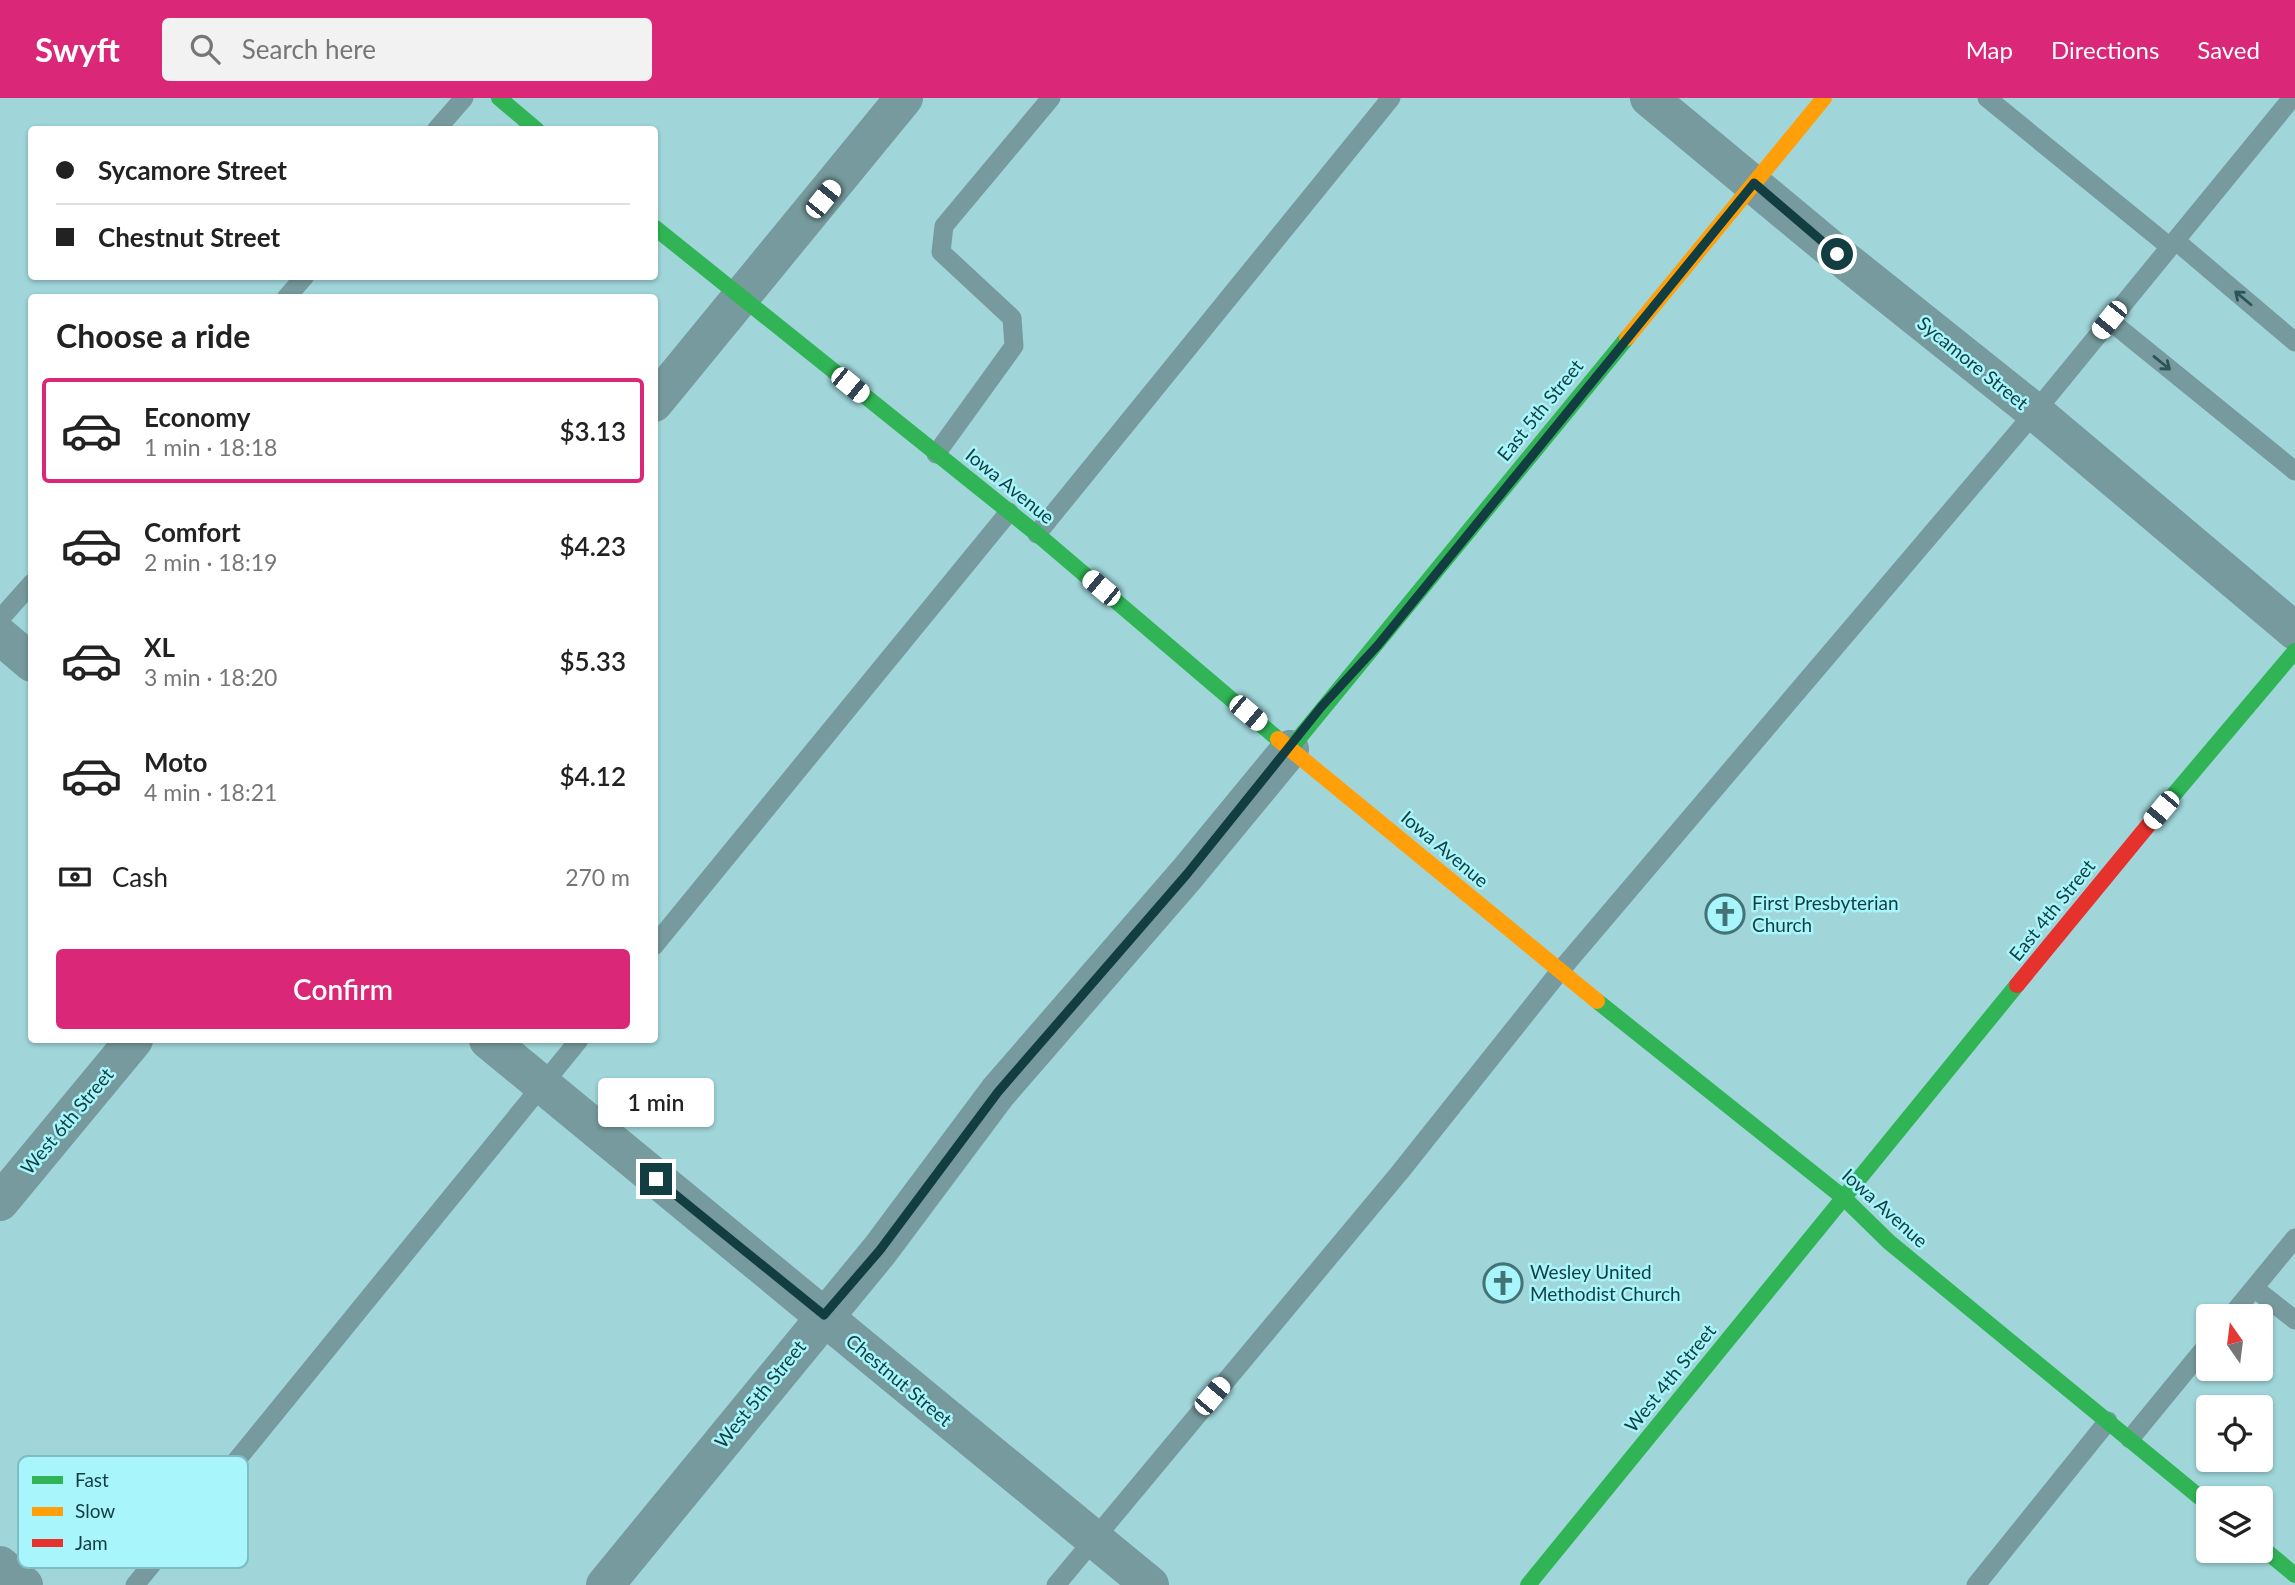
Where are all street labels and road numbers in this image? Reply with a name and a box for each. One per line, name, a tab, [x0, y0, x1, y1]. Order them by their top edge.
street label: Sycamore Street	[1913, 311, 2033, 414]
street label: East 5th Street	[1492, 354, 1588, 465]
street label: Iowa Avenue	[961, 443, 1059, 528]
street label: Iowa Avenue	[1397, 805, 1494, 892]
street label: East 4th Street	[2004, 854, 2100, 965]
street label: West 6th Street	[15, 1063, 118, 1179]
street label: Iowa Avenue	[1838, 1163, 1933, 1252]
street label: West 4th Street	[1619, 1319, 1720, 1436]
street label: Chestnut Street	[842, 1329, 957, 1431]
street label: West 5th Street	[709, 1335, 810, 1452]

